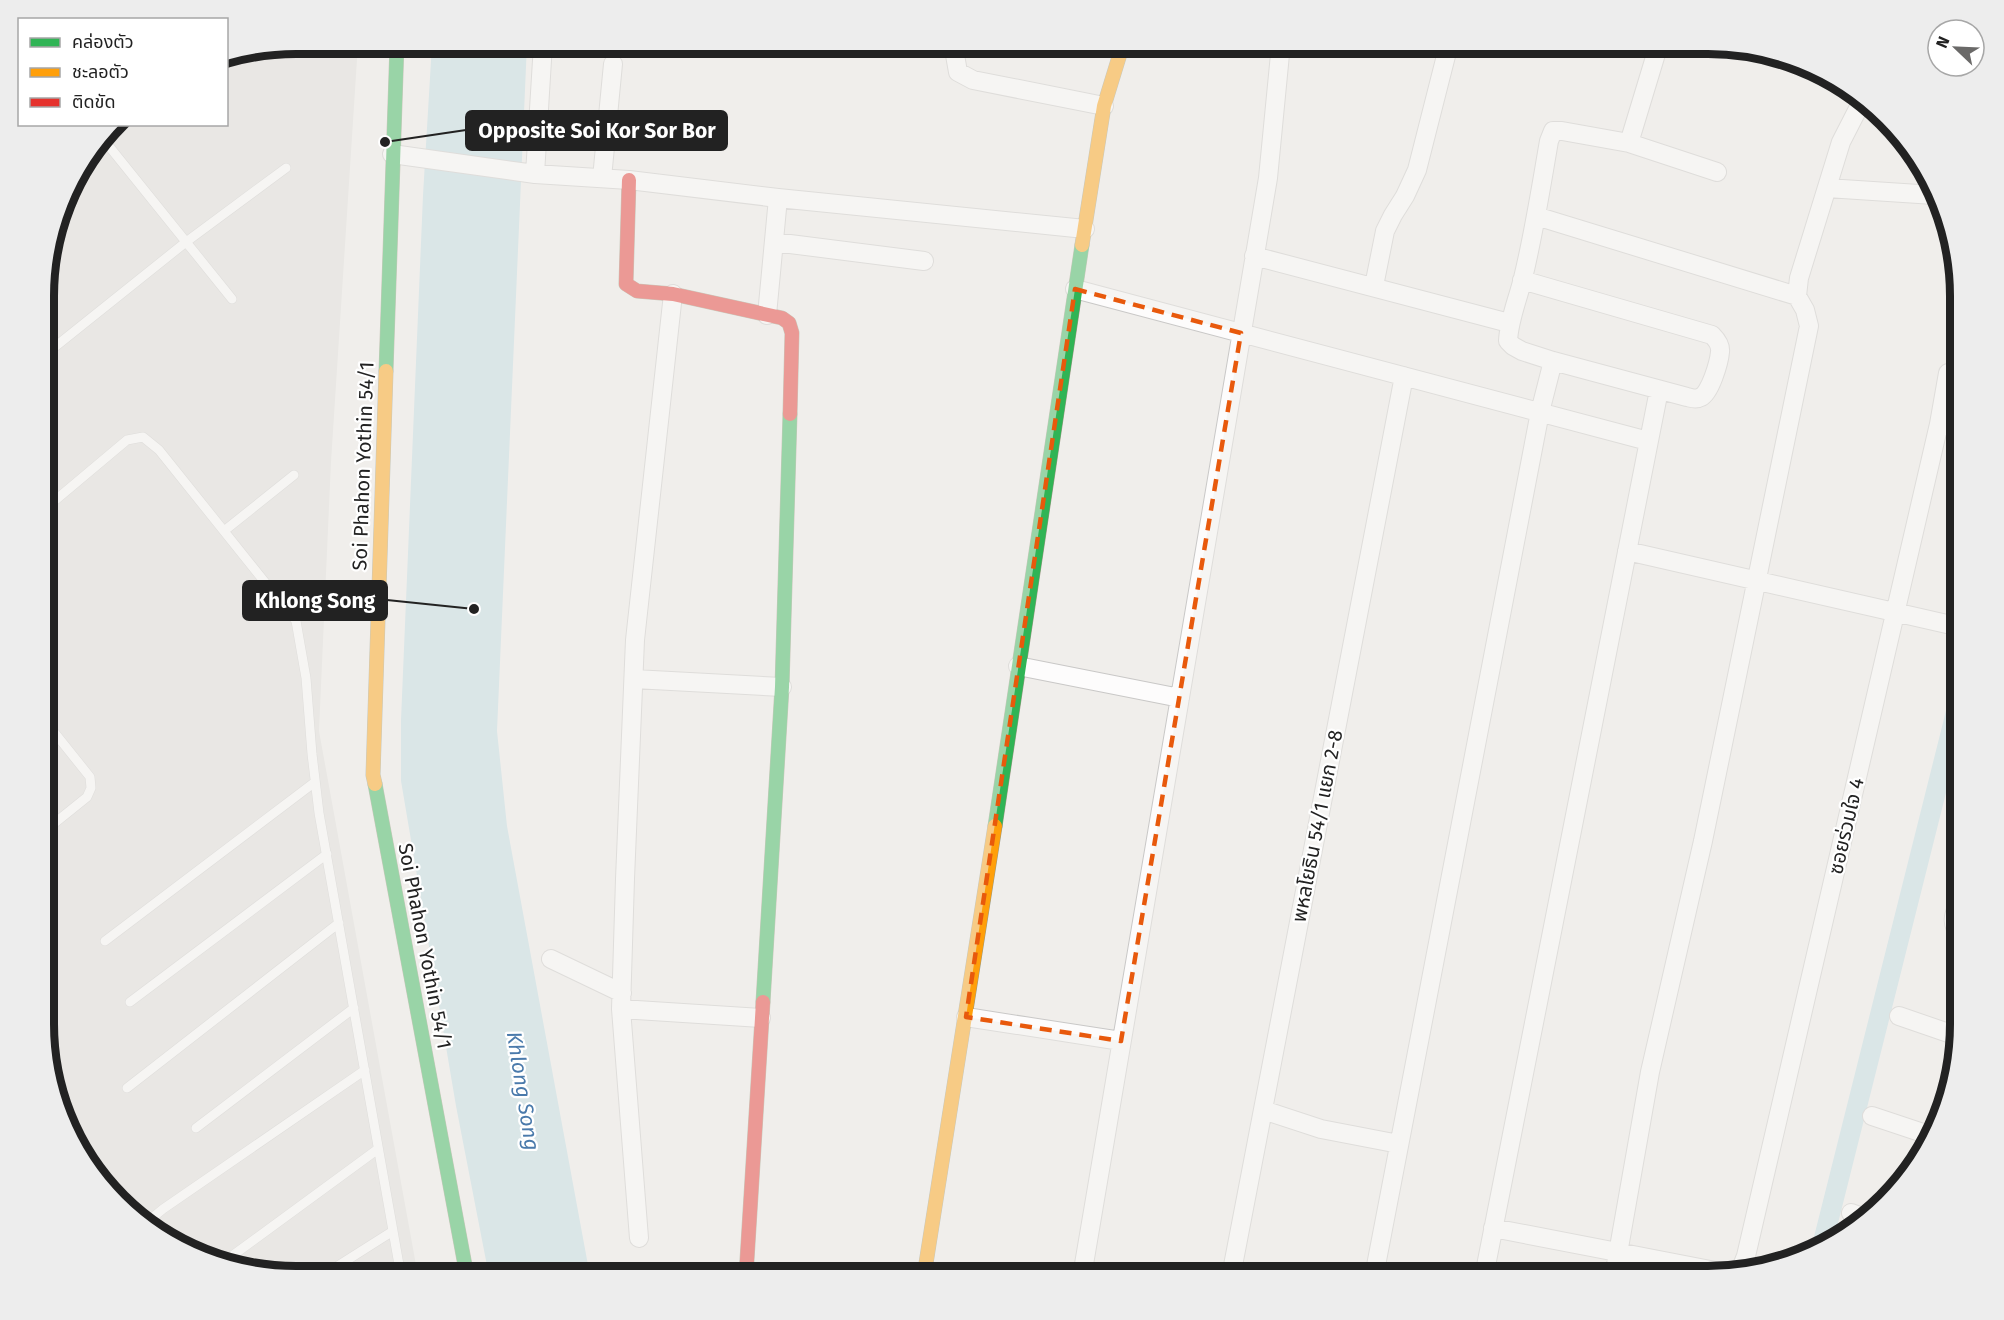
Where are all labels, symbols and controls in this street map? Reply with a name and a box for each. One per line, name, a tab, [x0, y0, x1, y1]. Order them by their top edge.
legend	[18, 18, 228, 126]
north arrow	[1926, 18, 1986, 78]
text: คล่องตัว	[72, 31, 134, 53]
text: N	[1932, 34, 1953, 51]
text: ชะลอตัว	[72, 61, 129, 83]
text: ติดขัด	[72, 91, 115, 113]
callout: Opposite Soi Kor Sor Bor	[466, 111, 727, 150]
text: Opposite Soi Kor Sor Bor	[478, 118, 716, 144]
street label: Soi Phahon Yothin 54/1	[347, 361, 379, 571]
callout: Khlong Song	[243, 581, 387, 620]
text: Khlong Song	[255, 588, 376, 614]
street label: พหลโยธิน 54/1 แยก 2-8	[1287, 728, 1347, 924]
street label: ซอยร่วมใจ 4	[1823, 775, 1869, 877]
street label: Soi Phahon Yothin 54/1	[393, 841, 457, 1051]
water label: Khlong Song	[501, 1030, 545, 1152]

